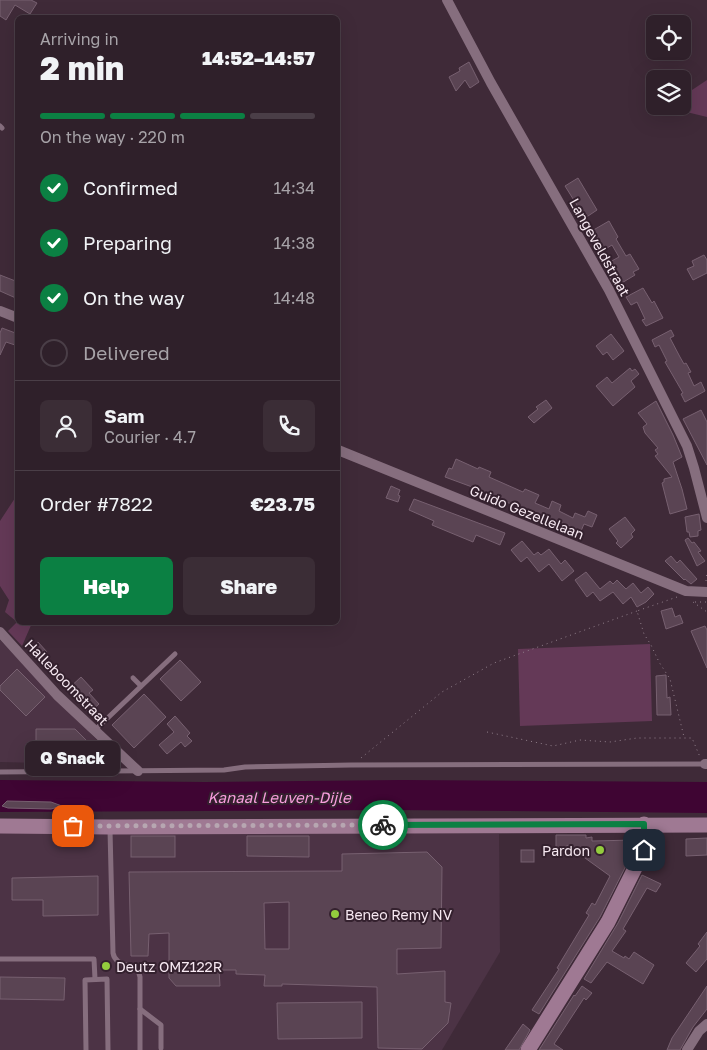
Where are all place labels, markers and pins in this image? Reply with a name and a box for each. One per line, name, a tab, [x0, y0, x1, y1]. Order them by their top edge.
callout: Q Snack	[26, 741, 120, 776]
pin	[52, 805, 94, 847]
pin	[623, 829, 665, 871]
place label: Pardon	[542, 842, 590, 859]
marker: Pardon	[594, 844, 606, 856]
place label: Beneo Remy NV	[345, 906, 453, 923]
marker: Beneo Remy NV	[329, 908, 341, 920]
place label: Deutz OMZ122R	[116, 958, 222, 975]
marker: Deutz OMZ122R	[100, 960, 112, 972]

